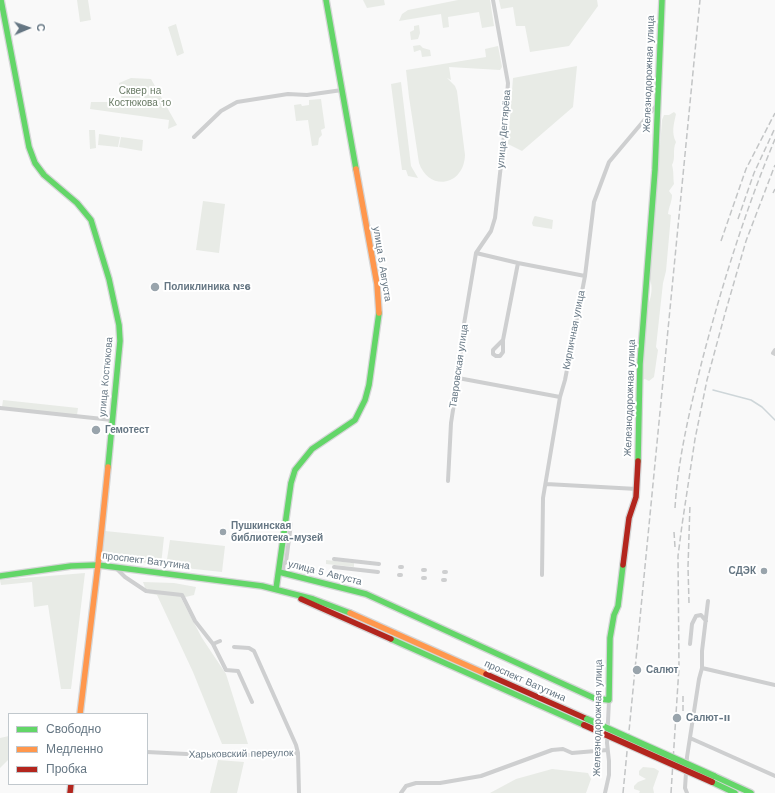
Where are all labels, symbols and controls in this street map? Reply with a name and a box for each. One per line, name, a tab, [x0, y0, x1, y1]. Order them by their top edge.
north arrow	[8, 8, 48, 48]
street label: Железнодорожная улица	[641, 15, 657, 133]
text: С	[34, 23, 47, 32]
park label: Сквер на Костюкова 10	[109, 85, 171, 108]
street label: улица Дегтярёва	[495, 89, 513, 169]
street label: улица 5 Августа	[370, 226, 394, 302]
marker: Поликлиника №6	[149, 281, 161, 293]
place label: Поликлиника №6	[164, 281, 251, 293]
street label: Кирпичная улица	[560, 289, 588, 371]
street label: Тавровская улица	[447, 323, 471, 409]
street label: улица Костюкова	[97, 337, 115, 417]
street label: Железнодорожная улица	[622, 339, 638, 457]
marker: Гемотест	[90, 424, 102, 436]
place label: Гемотест	[105, 424, 150, 436]
place label: Пушкинская библиотека-музей	[231, 520, 323, 544]
marker: Пушкинская библиотека-музей	[218, 527, 228, 537]
street label: проспект Ватутина	[102, 550, 190, 572]
street label: улица 5 Августа	[287, 558, 363, 588]
place label: СДЭК	[729, 565, 756, 577]
marker: СДЭК	[759, 566, 769, 576]
street label: проспект Ватутина	[482, 658, 568, 704]
street label: Железнодорожная улица	[591, 659, 605, 777]
marker: Салют	[631, 664, 643, 676]
place label: Салют	[646, 664, 678, 676]
marker: Салют-II	[671, 712, 683, 724]
place label: Салют-II	[686, 712, 730, 724]
legend	[8, 713, 148, 785]
text: Свободно	[46, 722, 101, 736]
text: Медленно	[46, 742, 103, 756]
street label: Харьковский переулок	[188, 747, 294, 761]
text: Пробка	[46, 762, 87, 776]

